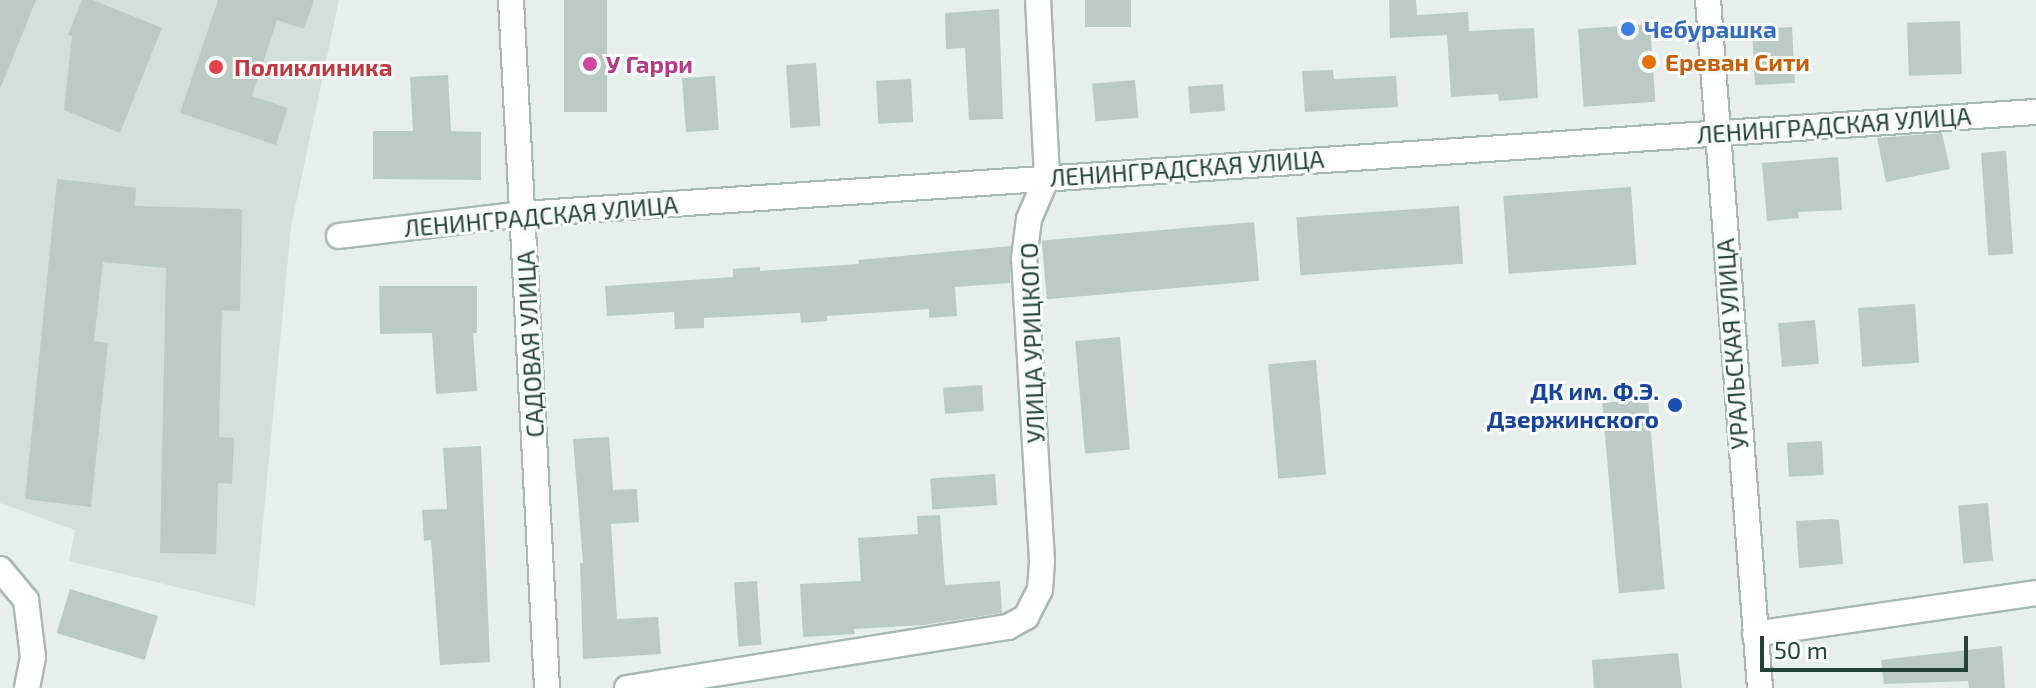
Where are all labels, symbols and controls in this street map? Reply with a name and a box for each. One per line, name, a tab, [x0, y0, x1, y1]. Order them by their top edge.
place label: Чебурашка	[1644, 15, 1777, 43]
marker: Чебурашка	[1619, 20, 1637, 38]
place label: Ереван Сити	[1665, 48, 1810, 76]
place label: У Гарри	[606, 50, 693, 78]
place label: Поликлиника	[234, 53, 392, 81]
marker: Ереван Сити	[1640, 53, 1658, 71]
marker: У Гарри	[581, 55, 599, 73]
marker: Поликлиника	[205, 56, 227, 78]
street label: ЛЕНИНГРАДСКАЯ УЛИЦА	[1696, 101, 1972, 149]
street label: ЛЕНИНГРАДСКАЯ УЛИЦА	[1049, 144, 1325, 192]
street label: ЛЕНИНГРАДСКАЯ УЛИЦА	[403, 190, 679, 242]
street label: УРАЛЬСКАЯ УЛИЦА	[1710, 237, 1754, 451]
street label: УЛИЦА УРИЦКОГО	[1014, 242, 1050, 444]
street label: САДОВАЯ УЛИЦА	[511, 250, 549, 438]
place label: ДК им. Ф.Э. Дзержинского	[1487, 377, 1659, 433]
marker: ДК им. Ф.Э. Дзержинского	[1666, 396, 1684, 414]
scale bar	[1764, 620, 1972, 670]
text: 50 m	[1774, 635, 1828, 664]

